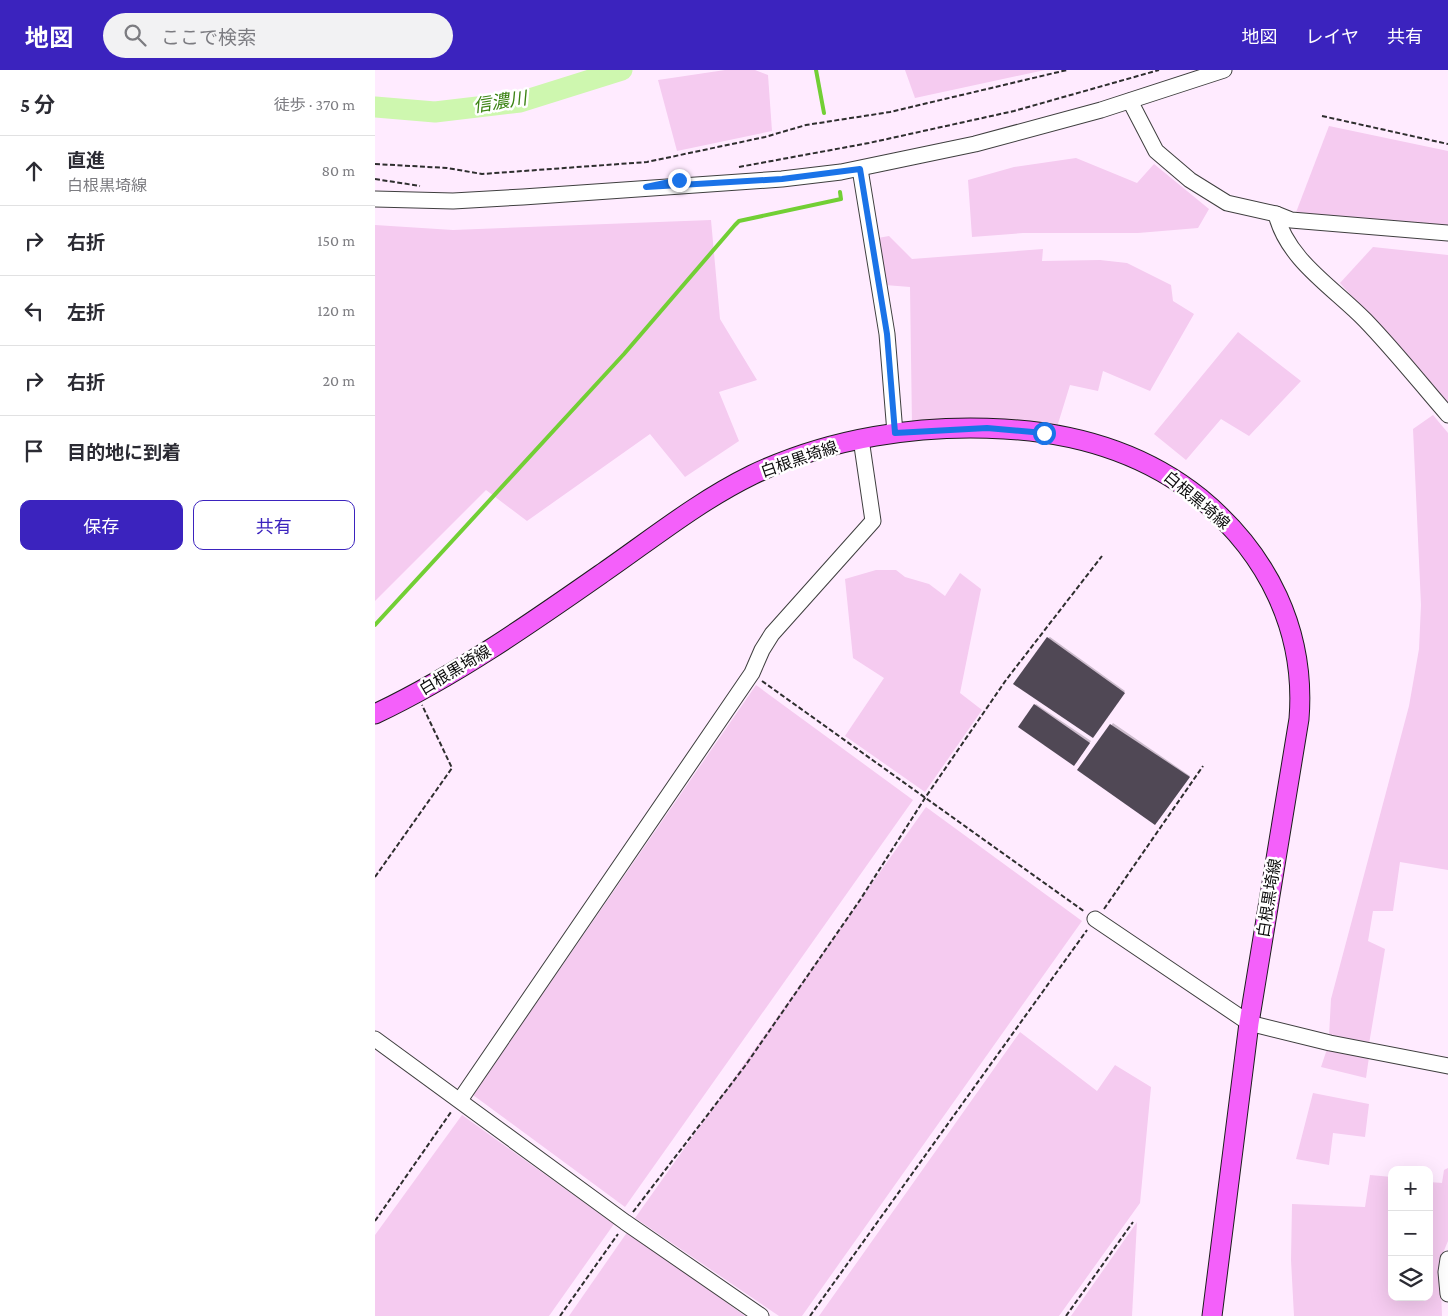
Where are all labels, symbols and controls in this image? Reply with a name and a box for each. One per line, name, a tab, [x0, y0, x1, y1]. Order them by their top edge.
search box	[103, 13, 453, 58]
icon: search	[121, 21, 149, 49]
text: 地図	[25, 24, 73, 51]
text: ここで検索	[161, 27, 256, 48]
text: 地図	[1242, 27, 1278, 47]
text: レイヤ	[1306, 27, 1359, 47]
text: 共有	[1387, 27, 1423, 47]
water label: 信濃川	[472, 88, 530, 116]
text: 5 分	[20, 93, 55, 117]
text: 徒歩 · 370 m	[274, 96, 355, 113]
text: 直進	[67, 150, 105, 171]
icon: ahead	[20, 157, 48, 185]
text: 80 m	[321, 162, 355, 179]
route end	[668, 169, 691, 192]
text: 白根黒埼線	[67, 177, 147, 194]
icon: right	[20, 227, 48, 255]
text: 右折	[67, 232, 105, 253]
text: 150 m	[317, 232, 355, 249]
icon: left	[20, 297, 48, 325]
text: 左折	[67, 302, 105, 323]
text: 120 m	[317, 302, 355, 319]
icon: right	[20, 367, 48, 395]
text: 右折	[67, 372, 105, 393]
text: 20 m	[322, 372, 355, 389]
route start	[1033, 422, 1056, 445]
icon: arrive	[20, 437, 48, 465]
street label: 白根黒埼線	[758, 438, 840, 480]
text: 目的地に到着	[67, 442, 181, 463]
street label: 白根黒埼線	[1161, 468, 1233, 532]
button: 保存	[20, 500, 183, 550]
button: 共有	[193, 500, 355, 550]
street label: 白根黒埼線	[416, 642, 494, 698]
street label: 白根黒埼線	[1254, 857, 1284, 939]
map controls	[1388, 1166, 1433, 1301]
button: +	[1388, 1166, 1433, 1211]
button: −	[1388, 1211, 1433, 1256]
button: layers	[1388, 1256, 1433, 1301]

